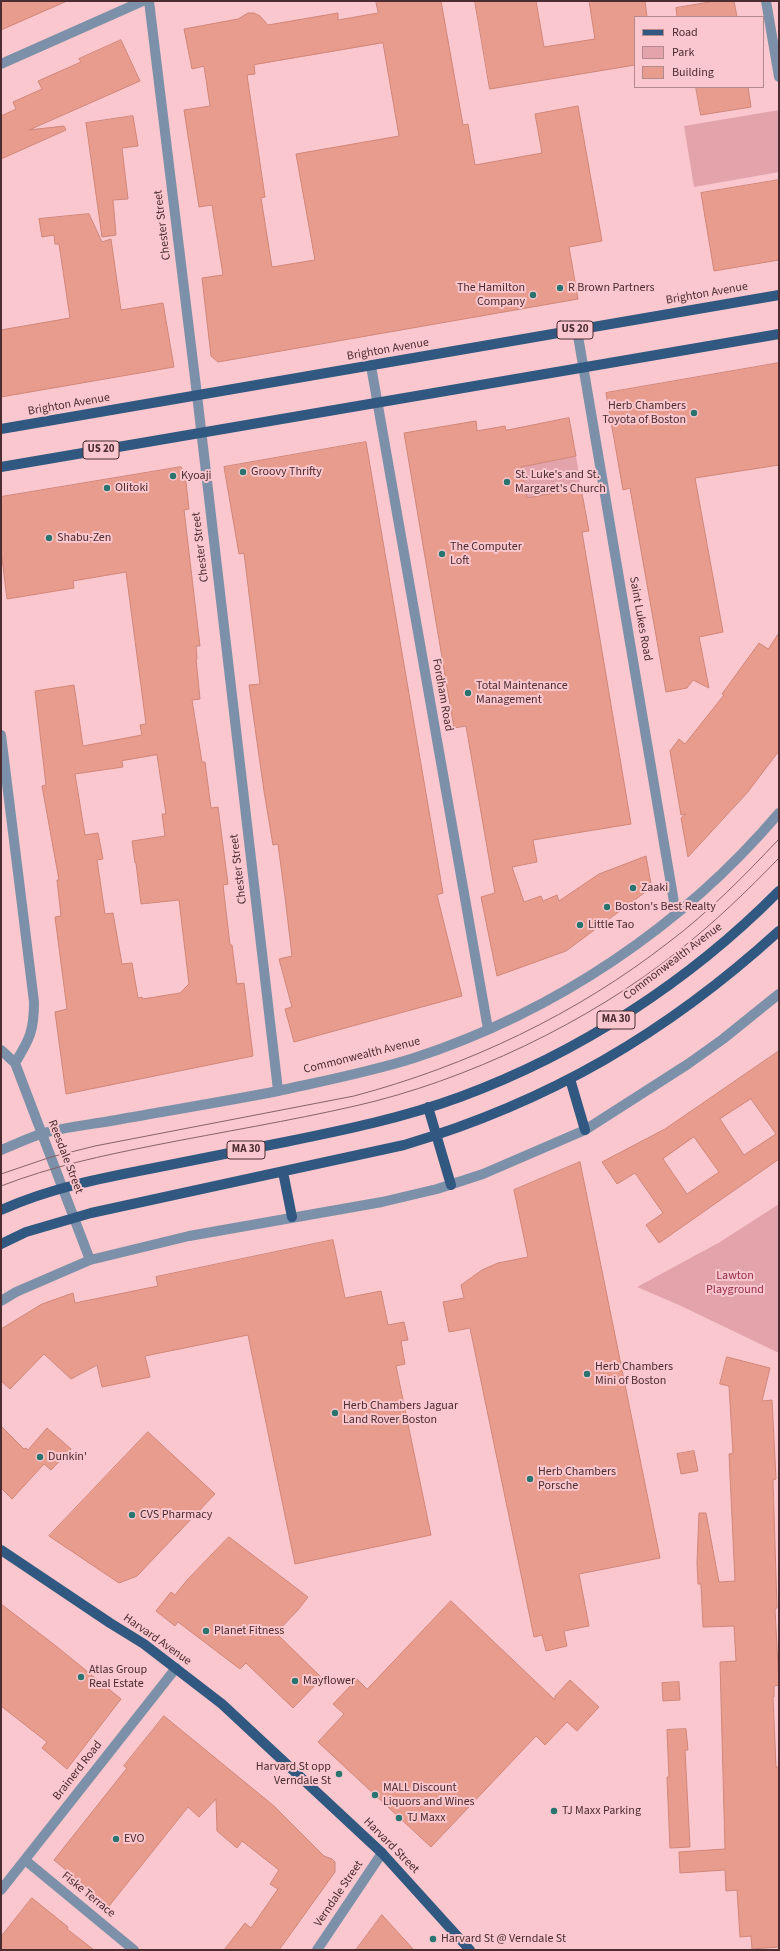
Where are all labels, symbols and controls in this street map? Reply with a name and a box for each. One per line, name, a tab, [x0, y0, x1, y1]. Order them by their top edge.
legend	[634, 16, 764, 88]
text: Road	[672, 24, 698, 41]
text: Park	[672, 44, 694, 61]
text: Building	[672, 64, 714, 81]
street label: Chester Street	[152, 189, 174, 261]
street label: Brighton Avenue	[665, 280, 749, 308]
place label: The Hamilton Company	[457, 281, 525, 309]
place label: R Brown Partners	[568, 281, 655, 295]
marker: R Brown Partners	[555, 283, 565, 293]
marker: The Hamilton Company	[528, 290, 538, 300]
road number: US 20	[557, 321, 593, 339]
street label: Brighton Avenue	[346, 336, 430, 364]
street label: Brighton Avenue	[27, 391, 111, 419]
place label: Herb Chambers Toyota of Boston	[602, 399, 686, 427]
marker: Herb Chambers Toyota of Boston	[689, 408, 699, 418]
road number: US 20	[83, 441, 119, 459]
place label: Groovy Thrifty	[251, 465, 322, 479]
marker: Groovy Thrifty	[238, 467, 248, 477]
place label: St. Luke's and St. Margaret's Church	[515, 468, 606, 496]
place label: Kyoaji	[181, 469, 212, 483]
marker: Kyoaji	[168, 471, 178, 481]
marker: St. Luke's and St. Margaret's Church	[502, 477, 512, 487]
place label: Olitoki	[115, 481, 148, 495]
marker: Olitoki	[102, 483, 112, 493]
street label: Chester Street	[190, 511, 212, 583]
place label: Shabu-Zen	[57, 531, 111, 545]
marker: Shabu-Zen	[44, 533, 54, 543]
place label: The Computer Loft	[450, 540, 522, 568]
marker: The Computer Loft	[437, 549, 447, 559]
street label: Saint Lukes Road	[625, 576, 655, 662]
street label: Fordham Road	[429, 657, 455, 733]
place label: Total Maintenance Management	[476, 679, 568, 707]
marker: Total Maintenance Management	[463, 688, 473, 698]
street label: Chester Street	[228, 833, 250, 905]
place label: Zaaki	[641, 881, 668, 895]
marker: Zaaki	[628, 883, 638, 893]
place label: Boston's Best Realty	[615, 900, 716, 914]
marker: Boston's Best Realty	[602, 902, 612, 912]
place label: Little Tao	[588, 918, 634, 932]
marker: Little Tao	[575, 920, 585, 930]
street label: Commonwealth Avenue	[621, 920, 725, 1004]
road number: MA 30	[597, 1011, 635, 1029]
street label: Commonwealth Avenue	[302, 1035, 422, 1077]
street label: Reesdale Street	[44, 1118, 86, 1196]
road number: MA 30	[227, 1141, 265, 1159]
park label: Lawton Playground	[706, 1269, 764, 1297]
place label: Herb Chambers Mini of Boston	[595, 1360, 673, 1388]
marker: Herb Chambers Mini of Boston	[582, 1369, 592, 1379]
place label: Herb Chambers Jaguar Land Rover Boston	[343, 1399, 458, 1427]
marker: Herb Chambers Jaguar Land Rover Boston	[330, 1408, 340, 1418]
place label: Dunkin'	[48, 1450, 87, 1464]
marker: Dunkin'	[35, 1452, 45, 1462]
place label: Herb Chambers Porsche	[538, 1465, 616, 1493]
marker: Herb Chambers Porsche	[525, 1474, 535, 1484]
place label: CVS Pharmacy	[140, 1508, 212, 1522]
marker: CVS Pharmacy	[127, 1510, 137, 1520]
street label: Harvard Avenue	[120, 1611, 194, 1669]
place label: Planet Fitness	[214, 1624, 284, 1638]
marker: Planet Fitness	[201, 1626, 211, 1636]
place label: Atlas Group Real Estate	[89, 1663, 147, 1691]
marker: Atlas Group Real Estate	[76, 1672, 86, 1682]
place label: Mayflower	[303, 1674, 355, 1688]
marker: Mayflower	[290, 1676, 300, 1686]
street label: Brainerd Road	[50, 1738, 106, 1804]
place label: Harvard St opp Verndale St	[256, 1760, 331, 1788]
marker: Harvard St opp Verndale St	[334, 1769, 344, 1779]
place label: MALL Discount Liquors and Wines	[383, 1781, 475, 1809]
marker: MALL Discount Liquors and Wines	[370, 1790, 380, 1800]
place label: TJ Maxx Parking	[562, 1804, 641, 1818]
marker: TJ Maxx Parking	[549, 1806, 559, 1816]
place label: TJ Maxx	[407, 1811, 446, 1825]
marker: TJ Maxx	[394, 1813, 404, 1823]
street label: Harvard Street	[360, 1815, 422, 1877]
place label: EVO	[124, 1832, 144, 1846]
marker: EVO	[111, 1834, 121, 1844]
street label: Verndale Street	[312, 1858, 366, 1930]
street label: Fiske Terrace	[58, 1869, 118, 1921]
place label: Harvard St @ Verndale St	[441, 1932, 566, 1946]
marker: Harvard St @ Verndale St	[428, 1934, 438, 1944]

